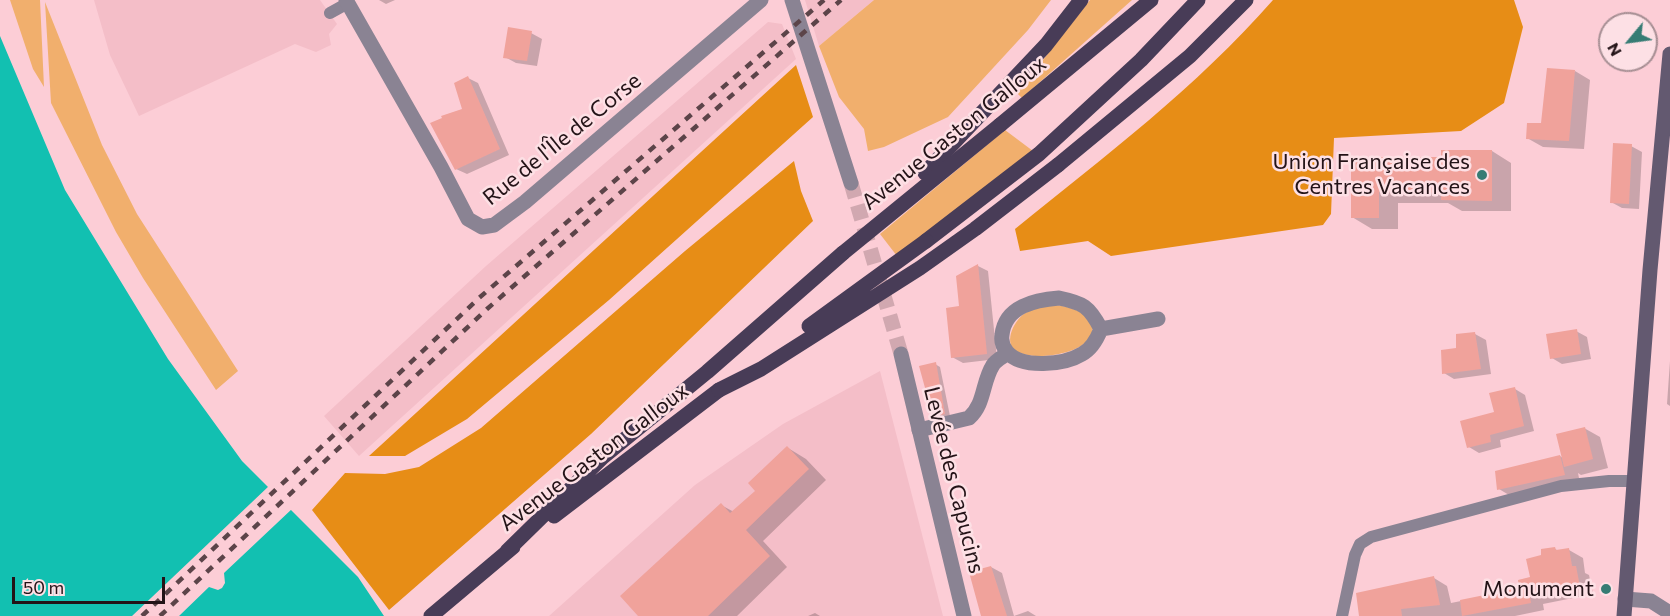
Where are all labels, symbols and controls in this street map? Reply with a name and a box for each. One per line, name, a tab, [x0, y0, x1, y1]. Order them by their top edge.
north arrow	[1598, 12, 1658, 72]
text: N	[1602, 40, 1625, 60]
street label: Avenue Gaston Galloux	[856, 50, 1052, 216]
street label: Rue de l'Île de Corse	[478, 67, 646, 211]
place label: Union Française des Centres Vacances	[1273, 149, 1470, 200]
marker: Union Française des Centres Vacances	[1475, 168, 1489, 182]
street label: Avenue Gaston Galloux	[494, 377, 694, 537]
street label: Levée des Capucins	[918, 384, 990, 576]
scale bar	[15, 565, 168, 603]
text: 50 m	[23, 576, 64, 598]
place label: Monument	[1483, 576, 1594, 602]
marker: Monument	[1599, 582, 1613, 596]

